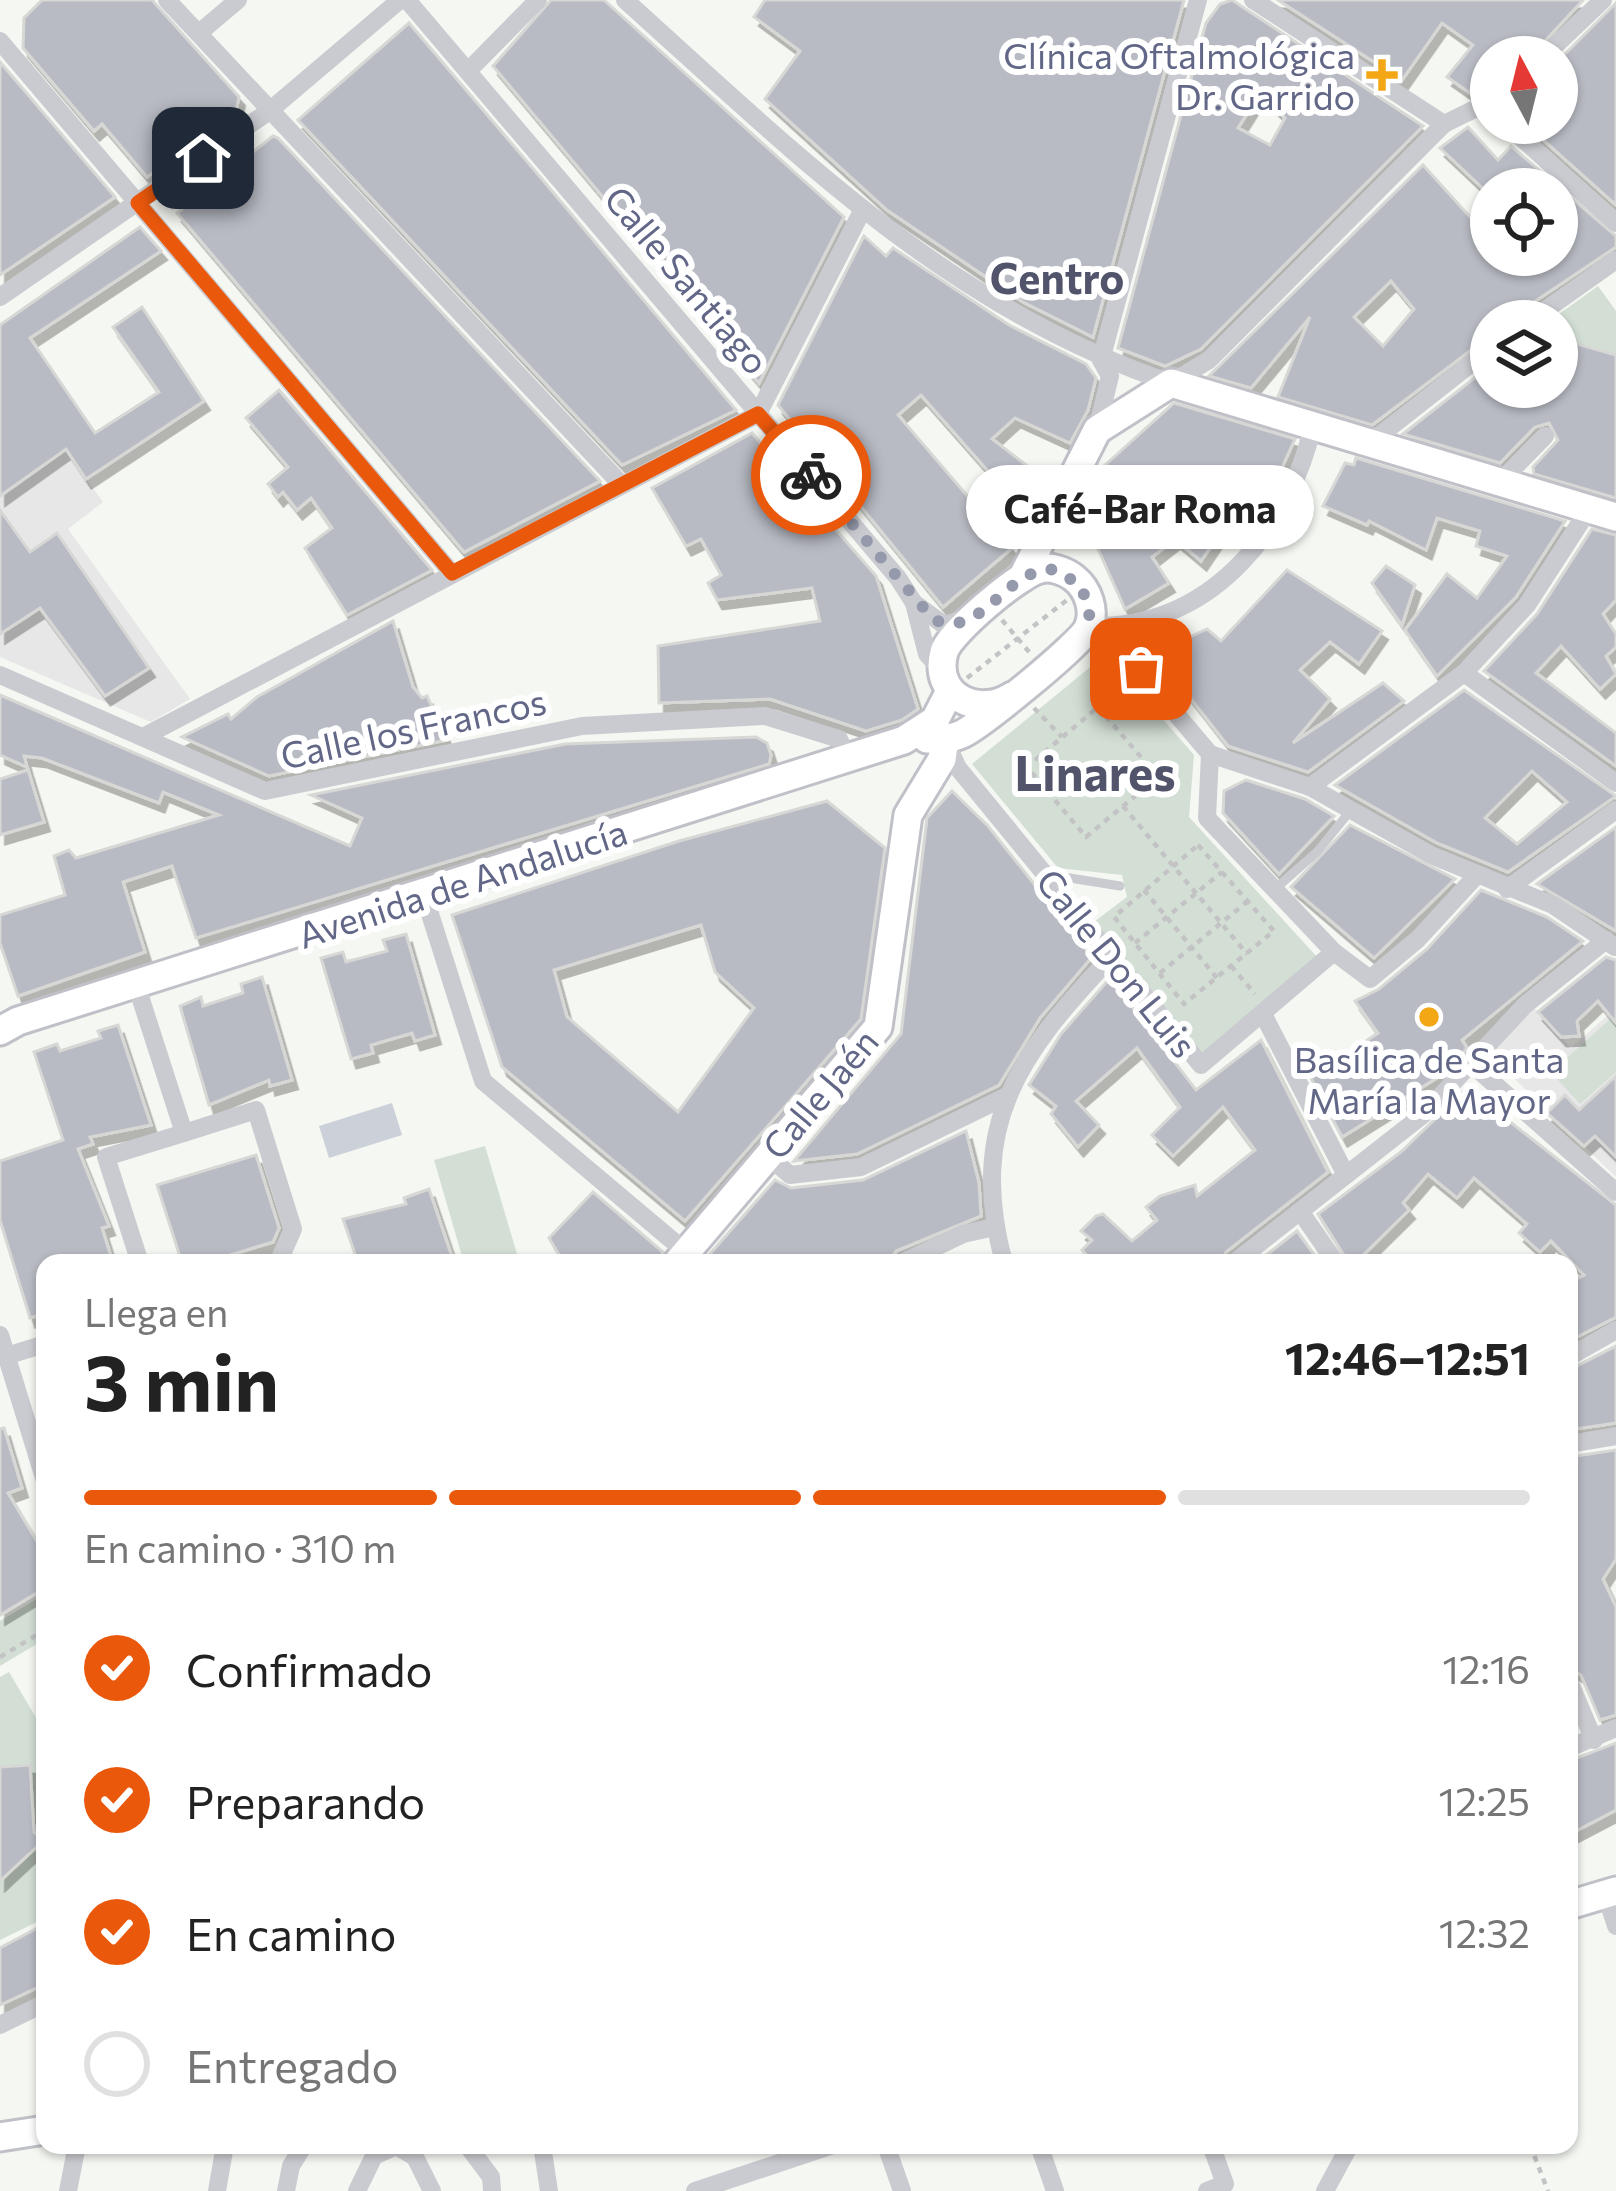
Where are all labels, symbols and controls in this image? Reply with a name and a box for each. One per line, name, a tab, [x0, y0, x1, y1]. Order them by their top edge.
place label: Clínica Oftalmológica Dr. Garrido	[1003, 32, 1355, 117]
north arrow	[1470, 36, 1578, 144]
map controls	[1470, 36, 1578, 408]
marker: Clínica Oftalmológica Dr. Garrido	[1366, 59, 1398, 91]
pin	[152, 107, 254, 209]
icon: home	[170, 125, 236, 191]
button: locate	[1470, 168, 1578, 276]
street label: Calle Santiago	[597, 176, 779, 382]
district label: Centro	[990, 251, 1124, 303]
button: layers	[1470, 300, 1578, 408]
courier	[751, 415, 871, 535]
icon: bike	[778, 442, 844, 508]
callout: Café-Bar Roma	[967, 465, 1315, 549]
text: Café-Bar Roma	[1003, 483, 1277, 531]
pin	[1090, 618, 1192, 720]
icon: bag	[1108, 636, 1174, 702]
street label: Calle los Francos	[276, 677, 550, 777]
district label: Linares	[1014, 742, 1176, 801]
street label: Avenida de Andalucía	[292, 808, 632, 956]
street label: Calle Don Luis	[1029, 859, 1207, 1065]
marker: Basílica de Santa María la Mayor	[1416, 1004, 1442, 1030]
street label: Calle Jaén	[752, 1019, 886, 1167]
place label: Basílica de Santa María la Mayor	[1294, 1036, 1564, 1121]
text: Llega en	[84, 1287, 228, 1335]
text: 12:46–12:51	[1285, 1329, 1530, 1384]
text: 3 min	[84, 1332, 279, 1427]
text: En camino · 310 m	[84, 1523, 396, 1571]
icon: check	[84, 1635, 150, 1701]
text: Confirmado	[186, 1641, 433, 1696]
text: 12:16	[1442, 1644, 1530, 1692]
icon: check	[84, 1767, 150, 1833]
text: Preparando	[186, 1773, 425, 1828]
text: 12:25	[1438, 1776, 1530, 1824]
icon: check	[84, 1899, 150, 1965]
text: En camino	[186, 1905, 396, 1960]
text: 12:32	[1439, 1908, 1530, 1956]
text: Entregado	[186, 2037, 398, 2092]

